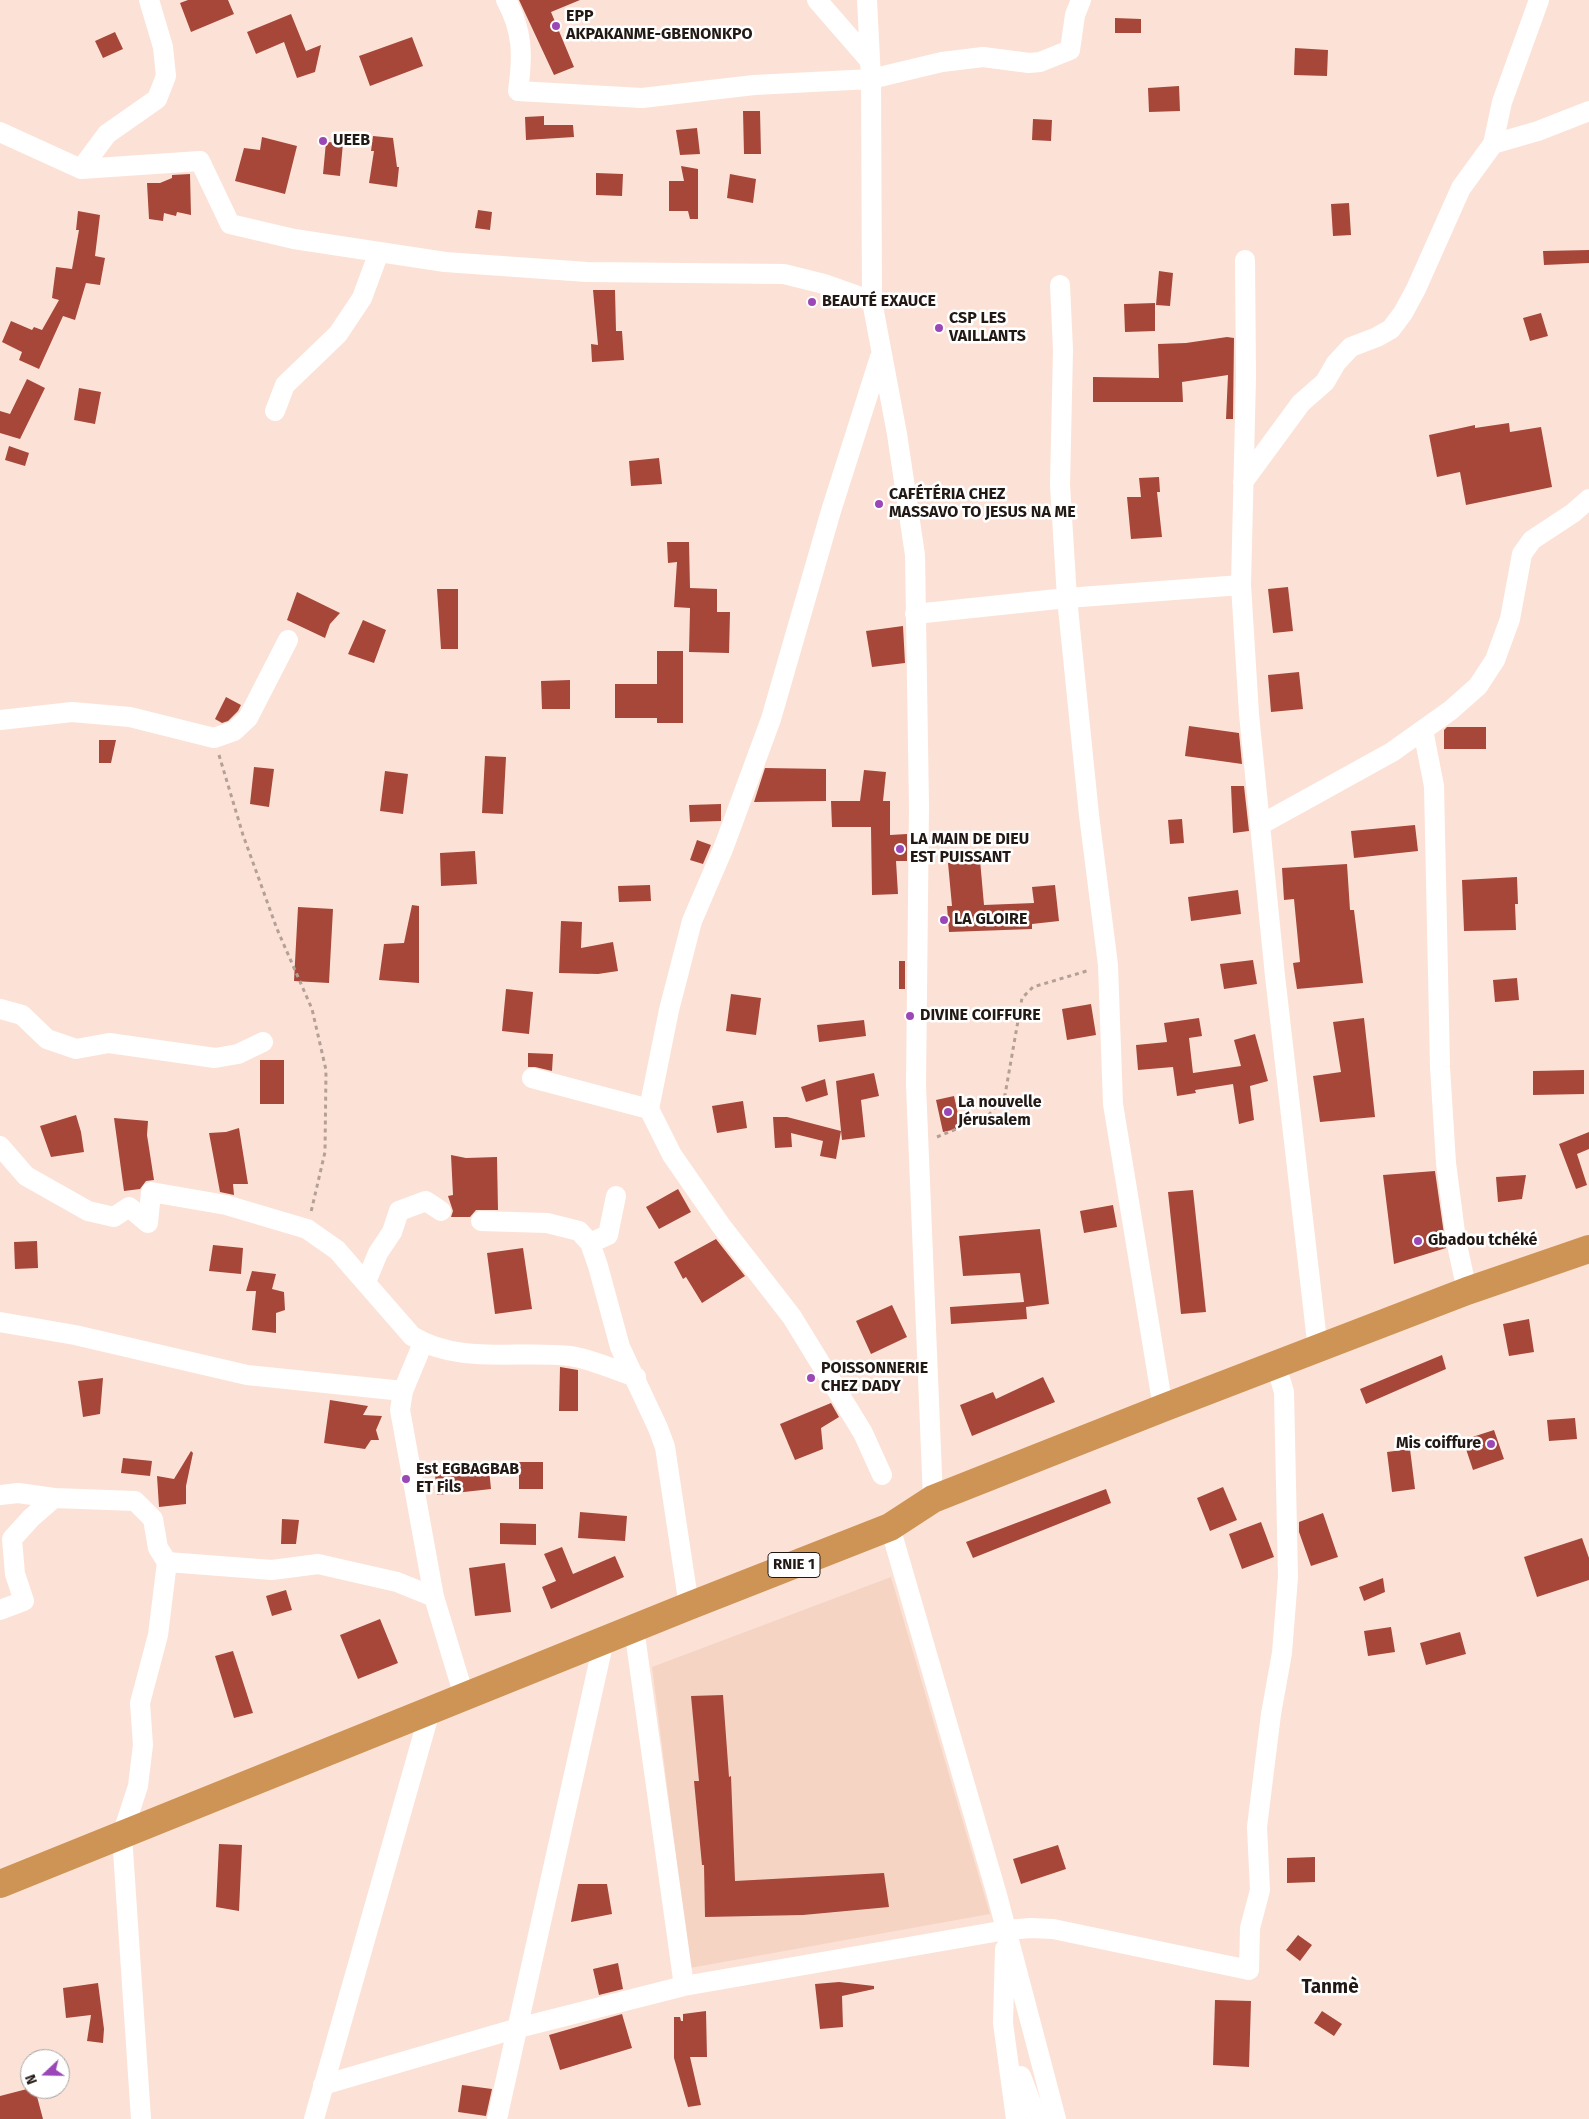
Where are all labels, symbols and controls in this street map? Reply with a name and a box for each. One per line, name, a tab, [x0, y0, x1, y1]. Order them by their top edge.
place label: EPP AKPAKANME-GBENONKPO	[566, 7, 753, 45]
marker: EPP AKPAKANME-GBENONKPO	[550, 20, 562, 32]
place label: UEEB	[333, 131, 370, 151]
marker: UEEB	[317, 135, 329, 147]
place label: BEAUTÉ EXAUCE	[822, 292, 936, 312]
marker: BEAUTÉ EXAUCE	[806, 296, 818, 308]
place label: CSP LES VAILLANTS	[949, 309, 1026, 347]
marker: CSP LES VAILLANTS	[933, 322, 945, 334]
place label: CAFÉTÉRIA CHEZ MASSAVO TO JESUS NA ME	[889, 485, 1076, 523]
marker: CAFÉTÉRIA CHEZ MASSAVO TO JESUS NA ME	[873, 498, 885, 510]
place label: LA MAIN DE DIEU EST PUISSANT	[910, 830, 1029, 868]
marker: LA MAIN DE DIEU EST PUISSANT	[894, 843, 906, 855]
place label: LA GLOIRE	[954, 910, 1027, 930]
marker: LA GLOIRE	[938, 914, 950, 926]
place label: DIVINE COIFFURE	[920, 1006, 1041, 1026]
marker: DIVINE COIFFURE	[904, 1010, 916, 1022]
place label: La nouvelle Jérusalem	[958, 1093, 1042, 1131]
marker: La nouvelle Jérusalem	[942, 1106, 954, 1118]
place label: Gbadou tchéké	[1428, 1231, 1537, 1251]
marker: Gbadou tchéké	[1412, 1235, 1424, 1247]
place label: POISSONNERIE CHEZ DADY	[821, 1359, 928, 1397]
marker: POISSONNERIE CHEZ DADY	[805, 1372, 817, 1384]
place label: Mis coiffure	[1396, 1434, 1481, 1454]
marker: Mis coiffure	[1485, 1438, 1497, 1450]
place label: Est EGBAGBAB ET Fils	[416, 1460, 519, 1498]
marker: Est EGBAGBAB ET Fils	[400, 1473, 412, 1485]
road number: RNIE 1	[768, 1552, 820, 1578]
district label: Tanmè	[1301, 1977, 1359, 1999]
north arrow	[20, 2049, 70, 2099]
text: N	[22, 2072, 41, 2087]

